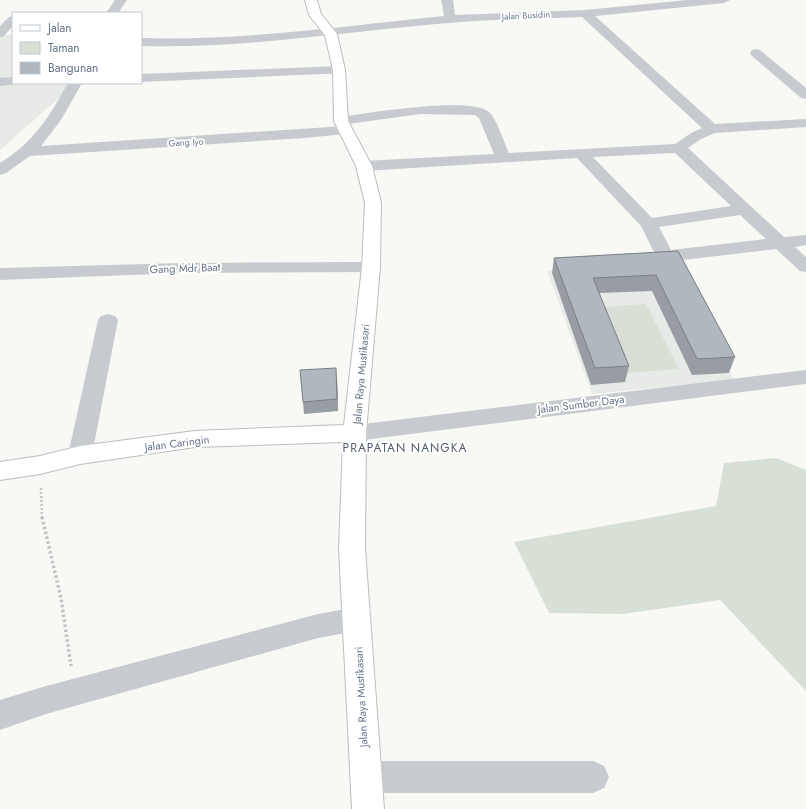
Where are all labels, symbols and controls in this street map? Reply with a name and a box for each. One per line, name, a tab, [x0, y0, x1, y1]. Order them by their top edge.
street label: Jalan Busidin	[501, 7, 551, 23]
legend	[12, 12, 142, 84]
text: Jalan	[46, 19, 71, 37]
text: Taman	[48, 39, 80, 57]
text: Bangunan	[48, 59, 98, 77]
street label: Gang Iyo	[168, 135, 204, 149]
street label: Gang Mdr Baat	[149, 259, 221, 277]
street label: Jalan Raya Mustikasari	[348, 323, 373, 427]
street label: Jalan Sumber Daya	[535, 391, 625, 417]
street label: Jalan Caringin	[142, 431, 210, 455]
district label: PRAPATAN NANGKA	[343, 439, 467, 457]
street label: Jalan Raya Mustikasari	[350, 646, 372, 750]

